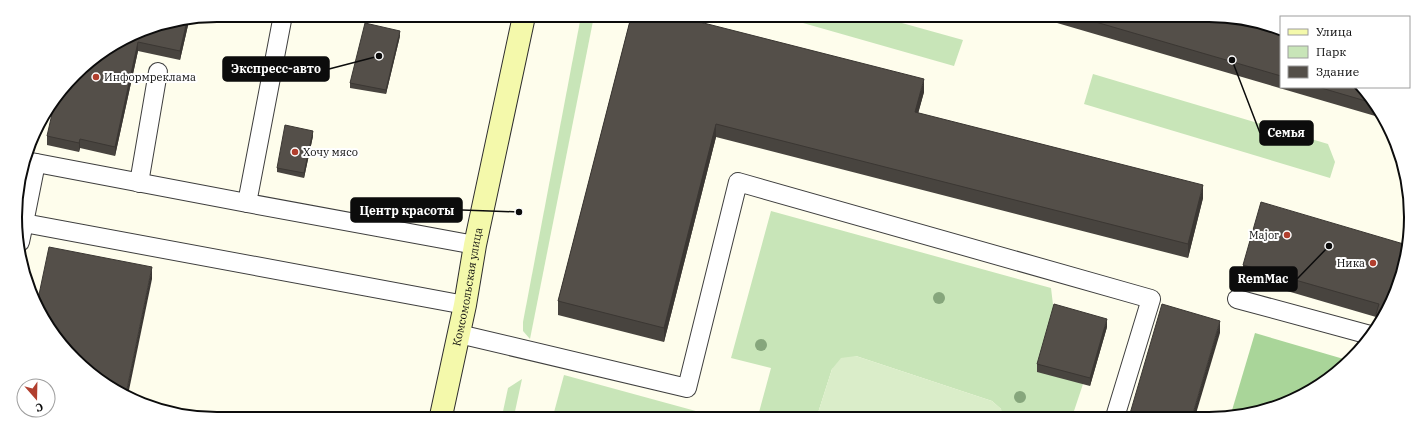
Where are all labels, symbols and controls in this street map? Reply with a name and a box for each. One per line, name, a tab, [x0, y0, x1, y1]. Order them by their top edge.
legend	[1280, 16, 1410, 88]
text: Улица	[1316, 24, 1353, 39]
text: Парк	[1316, 44, 1346, 59]
callout: Экспресс-авто	[223, 57, 329, 81]
text: Экспресс-авто	[231, 61, 321, 76]
text: Здание	[1316, 64, 1359, 79]
place label: Информреклама	[104, 70, 196, 84]
marker: Информреклама	[91, 72, 101, 82]
callout: Семья	[1260, 121, 1313, 145]
text: Семья	[1267, 125, 1305, 140]
place label: Хочу мясо	[303, 145, 358, 159]
marker: Хочу мясо	[290, 147, 300, 157]
callout: Центр красоты	[351, 198, 462, 222]
text: Центр красоты	[360, 203, 454, 218]
street label: Комсомольская улица	[449, 226, 486, 347]
place label: Major	[1249, 228, 1279, 242]
marker: Major	[1282, 230, 1292, 240]
place label: Ника	[1337, 256, 1365, 270]
marker: Ника	[1368, 258, 1378, 268]
callout: RemMac	[1230, 267, 1297, 291]
text: RemMac	[1238, 271, 1289, 286]
north arrow	[16, 378, 56, 418]
text: С	[34, 400, 45, 415]

